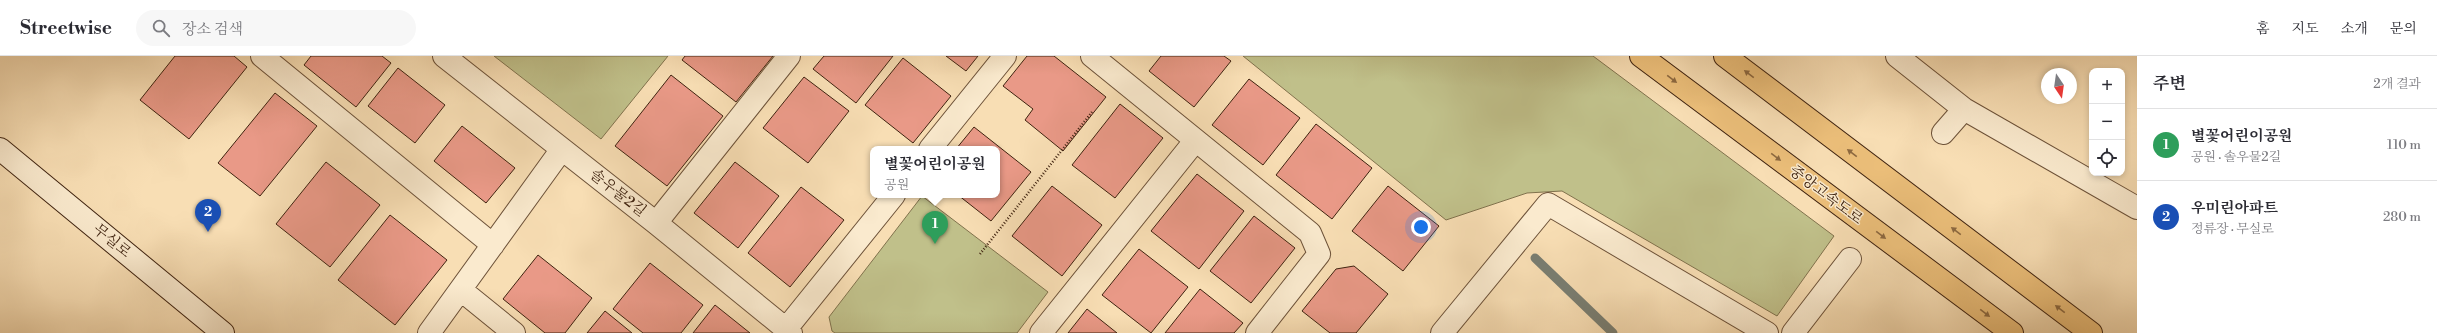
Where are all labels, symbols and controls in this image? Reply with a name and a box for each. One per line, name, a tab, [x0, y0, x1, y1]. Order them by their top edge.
search box	[136, 10, 416, 46]
text: Streetwise	[20, 16, 112, 40]
icon: search	[150, 17, 172, 39]
text: 장소 검색	[182, 20, 243, 39]
text: 홈	[2256, 20, 2270, 38]
text: 지도	[2292, 20, 2319, 38]
text: 소개	[2341, 20, 2368, 38]
text: 문의	[2390, 20, 2417, 38]
north arrow	[2041, 68, 2077, 104]
map controls	[2089, 68, 2125, 176]
button: +	[2089, 68, 2125, 104]
one-way arrow	[1743, 70, 1754, 78]
text: 주변	[2153, 73, 2186, 95]
one-way arrow	[1667, 75, 1678, 84]
text: 2개 결과	[2373, 76, 2421, 92]
button: −	[2089, 104, 2125, 140]
text: 별꽃어린이공원	[2191, 127, 2292, 146]
text: 1	[2163, 137, 2169, 153]
text: 110 m	[2387, 137, 2421, 153]
button: locate	[2089, 140, 2125, 176]
popup	[870, 146, 1000, 198]
one-way arrow	[1847, 148, 1858, 157]
text: 공원 · 솔우물2길	[2191, 149, 2281, 165]
one-way arrow	[1771, 153, 1782, 161]
text: 별꽃어린이공원	[884, 155, 986, 174]
street label: 중앙고속도로	[1786, 161, 1867, 229]
street label: 솔우물2길	[586, 165, 650, 221]
text: 공원	[884, 177, 909, 193]
pin: 2	[195, 199, 221, 232]
text: 우미린아파트	[2191, 199, 2278, 218]
text: 2	[2162, 209, 2170, 225]
text: 280 m	[2383, 209, 2421, 225]
pin: 1	[922, 211, 948, 244]
your location	[1411, 217, 1431, 237]
street label: 무실로	[89, 220, 135, 262]
text: 정류장 · 무실로	[2191, 221, 2274, 237]
one-way arrow	[1951, 227, 1961, 235]
one-way arrow	[1875, 231, 1886, 239]
one-way arrow	[2054, 305, 2065, 314]
one-way arrow	[1979, 308, 1990, 317]

